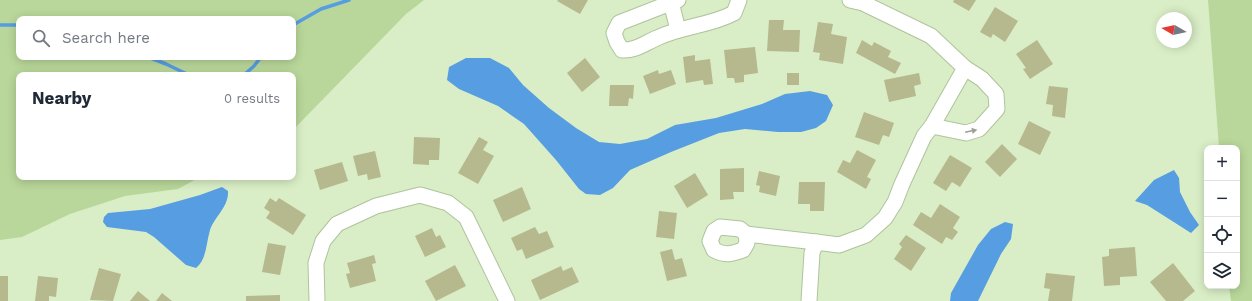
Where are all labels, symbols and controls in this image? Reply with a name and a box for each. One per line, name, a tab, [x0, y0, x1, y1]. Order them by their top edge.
north arrow	[1156, 12, 1192, 48]
search box	[16, 16, 296, 60]
icon: search	[30, 27, 52, 49]
text: Search here	[62, 29, 150, 47]
text: Nearby	[32, 88, 91, 108]
text: 0 results	[224, 91, 280, 106]
one-way arrow	[964, 128, 977, 134]
map controls	[1204, 145, 1240, 289]
button: +	[1204, 145, 1240, 181]
button: −	[1204, 181, 1240, 217]
button: locate	[1204, 217, 1240, 253]
button: layers	[1204, 253, 1240, 289]

